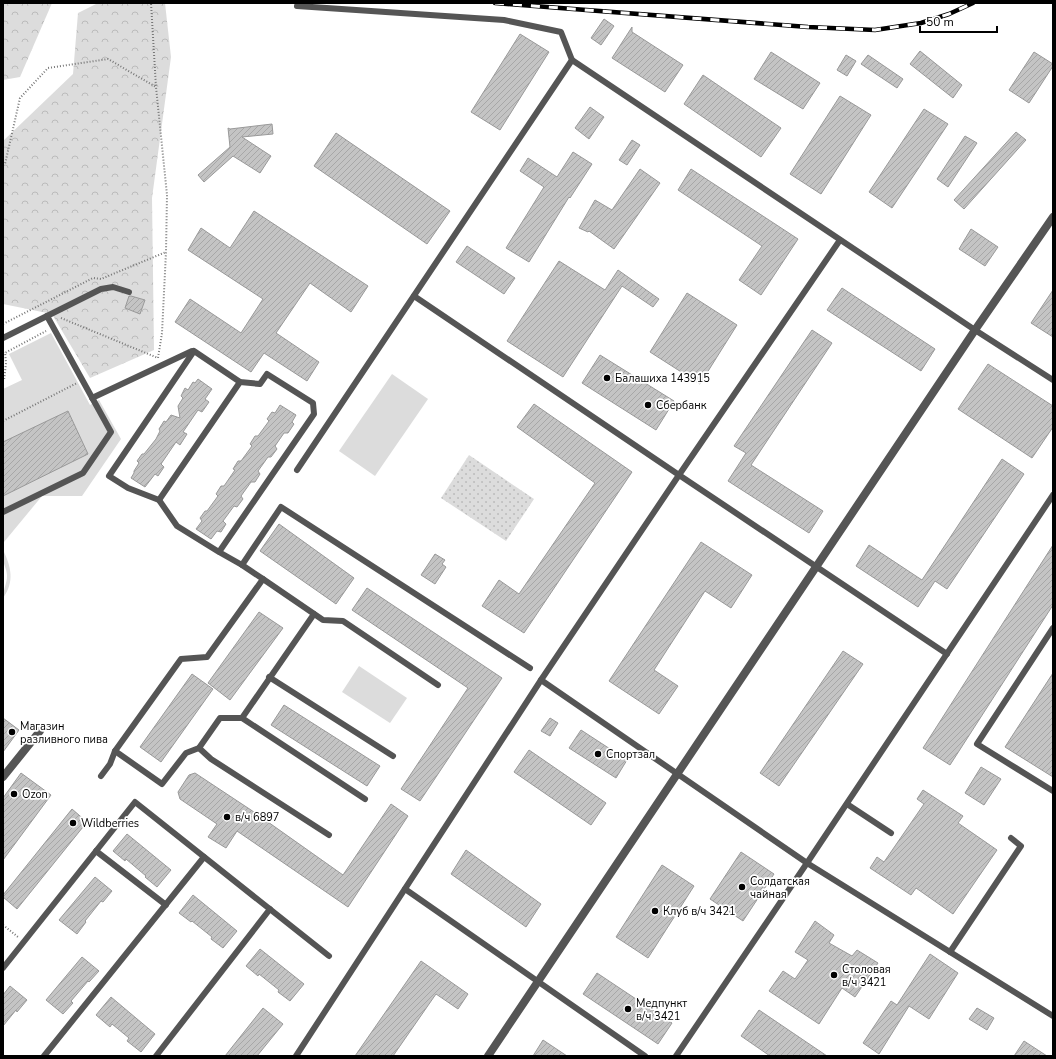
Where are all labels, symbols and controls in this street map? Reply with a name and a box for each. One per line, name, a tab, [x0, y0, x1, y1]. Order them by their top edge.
scale bar	[920, 8, 997, 34]
text: 50 m	[926, 14, 954, 30]
place label: Балашиха 143915	[615, 371, 710, 386]
marker: Балашиха 143915	[602, 373, 612, 383]
place label: Сбербанк	[656, 398, 707, 413]
marker: Сбербанк	[643, 400, 653, 410]
place label: Магазин разливного пива	[20, 719, 108, 747]
marker: Магазин разливного пива	[7, 727, 17, 737]
place label: Спортзал	[606, 747, 655, 762]
marker: Спортзал	[593, 749, 603, 759]
place label: Ozon	[22, 787, 48, 802]
marker: Ozon	[9, 789, 19, 799]
place label: в/ч 6897	[235, 810, 279, 825]
marker: в/ч 6897	[222, 812, 232, 822]
place label: Wildberries	[81, 816, 139, 831]
marker: Wildberries	[68, 818, 78, 828]
place label: Солдатская чайная	[750, 874, 810, 902]
marker: Солдатская чайная	[737, 882, 747, 892]
place label: Клуб в/ч 3421	[663, 904, 736, 919]
marker: Клуб в/ч 3421	[650, 906, 660, 916]
place label: Столовая в/ч 3421	[842, 962, 891, 990]
marker: Столовая в/ч 3421	[829, 970, 839, 980]
place label: Медпункт в/ч 3421	[636, 996, 687, 1024]
marker: Медпункт в/ч 3421	[623, 1004, 633, 1014]

